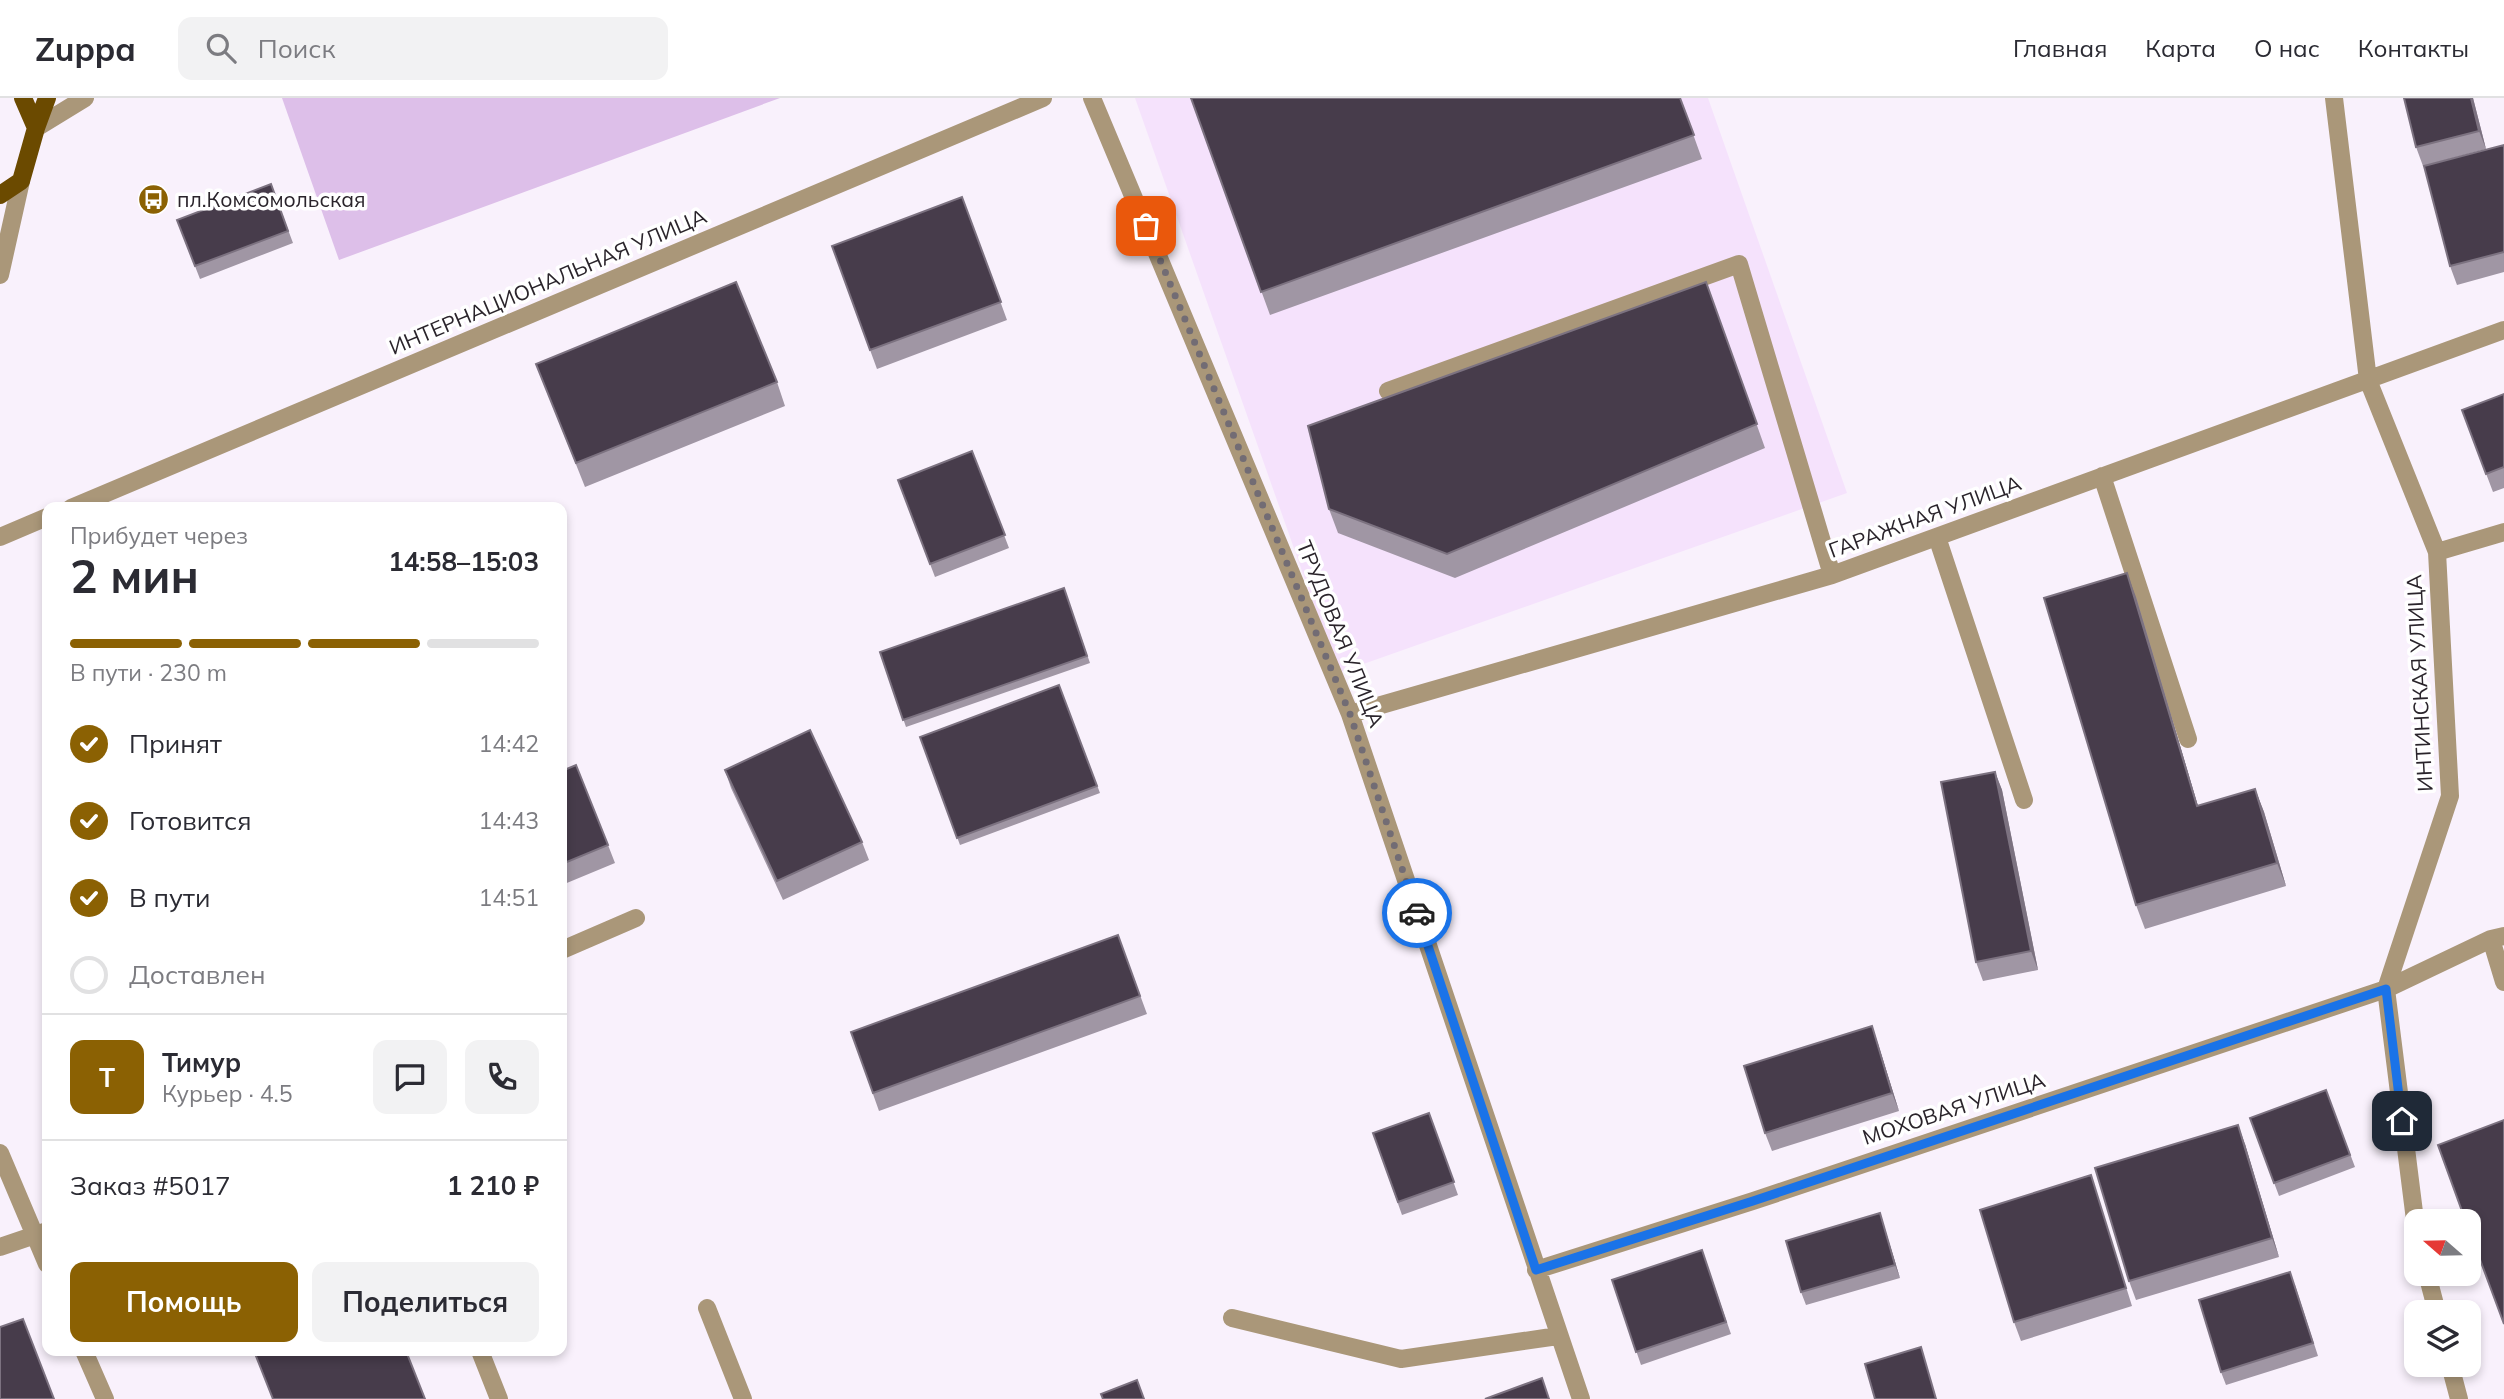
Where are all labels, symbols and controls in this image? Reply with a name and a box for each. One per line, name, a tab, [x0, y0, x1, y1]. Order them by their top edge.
search box	[178, 17, 668, 80]
text: Zuppa	[35, 28, 136, 69]
icon: search	[202, 29, 240, 67]
text: Поиск	[258, 32, 335, 65]
text: Главная	[2013, 33, 2107, 63]
text: Карта	[2145, 33, 2216, 63]
text: О нас	[2254, 33, 2320, 63]
text: Контакты	[2358, 33, 2469, 63]
bus stop icon: пл.Комсомольская	[137, 183, 171, 217]
place label: пл.Комсомольская	[177, 186, 366, 212]
pin	[1116, 196, 1176, 256]
street label: ИНТЕРНАЦИОНАЛЬНАЯ УЛИЦА	[385, 202, 711, 360]
icon: bag	[1127, 207, 1165, 245]
street label: ГАРАЖНАЯ УЛИЦА	[1825, 469, 2025, 563]
text: Прибудет через	[70, 521, 248, 550]
street label: ТРУДОВАЯ УЛИЦА	[1292, 536, 1391, 731]
text: 14:58–15:03	[388, 545, 539, 578]
text: 2 мин	[70, 547, 199, 605]
street label: ИНТИНСКАЯ УЛИЦА	[2400, 573, 2438, 792]
text: В пути · 230 m	[70, 658, 227, 687]
icon: check	[70, 725, 108, 763]
text: Принят	[129, 727, 222, 760]
text: 14:42	[479, 729, 539, 758]
icon: check	[70, 802, 108, 840]
text: Готовится	[129, 804, 252, 837]
text: 14:43	[479, 806, 539, 835]
courier	[1382, 878, 1452, 948]
icon: check	[70, 879, 108, 917]
text: В пути	[129, 881, 210, 914]
text: 14:51	[479, 883, 539, 912]
icon: car	[1398, 894, 1436, 932]
text: Доставлен	[129, 958, 266, 991]
button: chat	[373, 1040, 447, 1114]
button: phone	[465, 1040, 539, 1114]
text: Тимур	[162, 1046, 241, 1079]
text: Т	[99, 1061, 115, 1094]
street label: МОХОВАЯ УЛИЦА	[1859, 1066, 2049, 1150]
text: Курьер · 4.5	[162, 1079, 293, 1108]
pin	[2372, 1091, 2432, 1151]
icon: home	[2383, 1102, 2421, 1140]
text: Заказ #5017	[70, 1169, 231, 1202]
text: 1 210 ₽	[447, 1169, 539, 1202]
north arrow	[2404, 1209, 2482, 1286]
map controls	[2404, 1209, 2481, 1377]
button: Помощь	[70, 1262, 298, 1342]
button: Поделиться	[312, 1262, 539, 1342]
button: layers	[2404, 1300, 2481, 1377]

